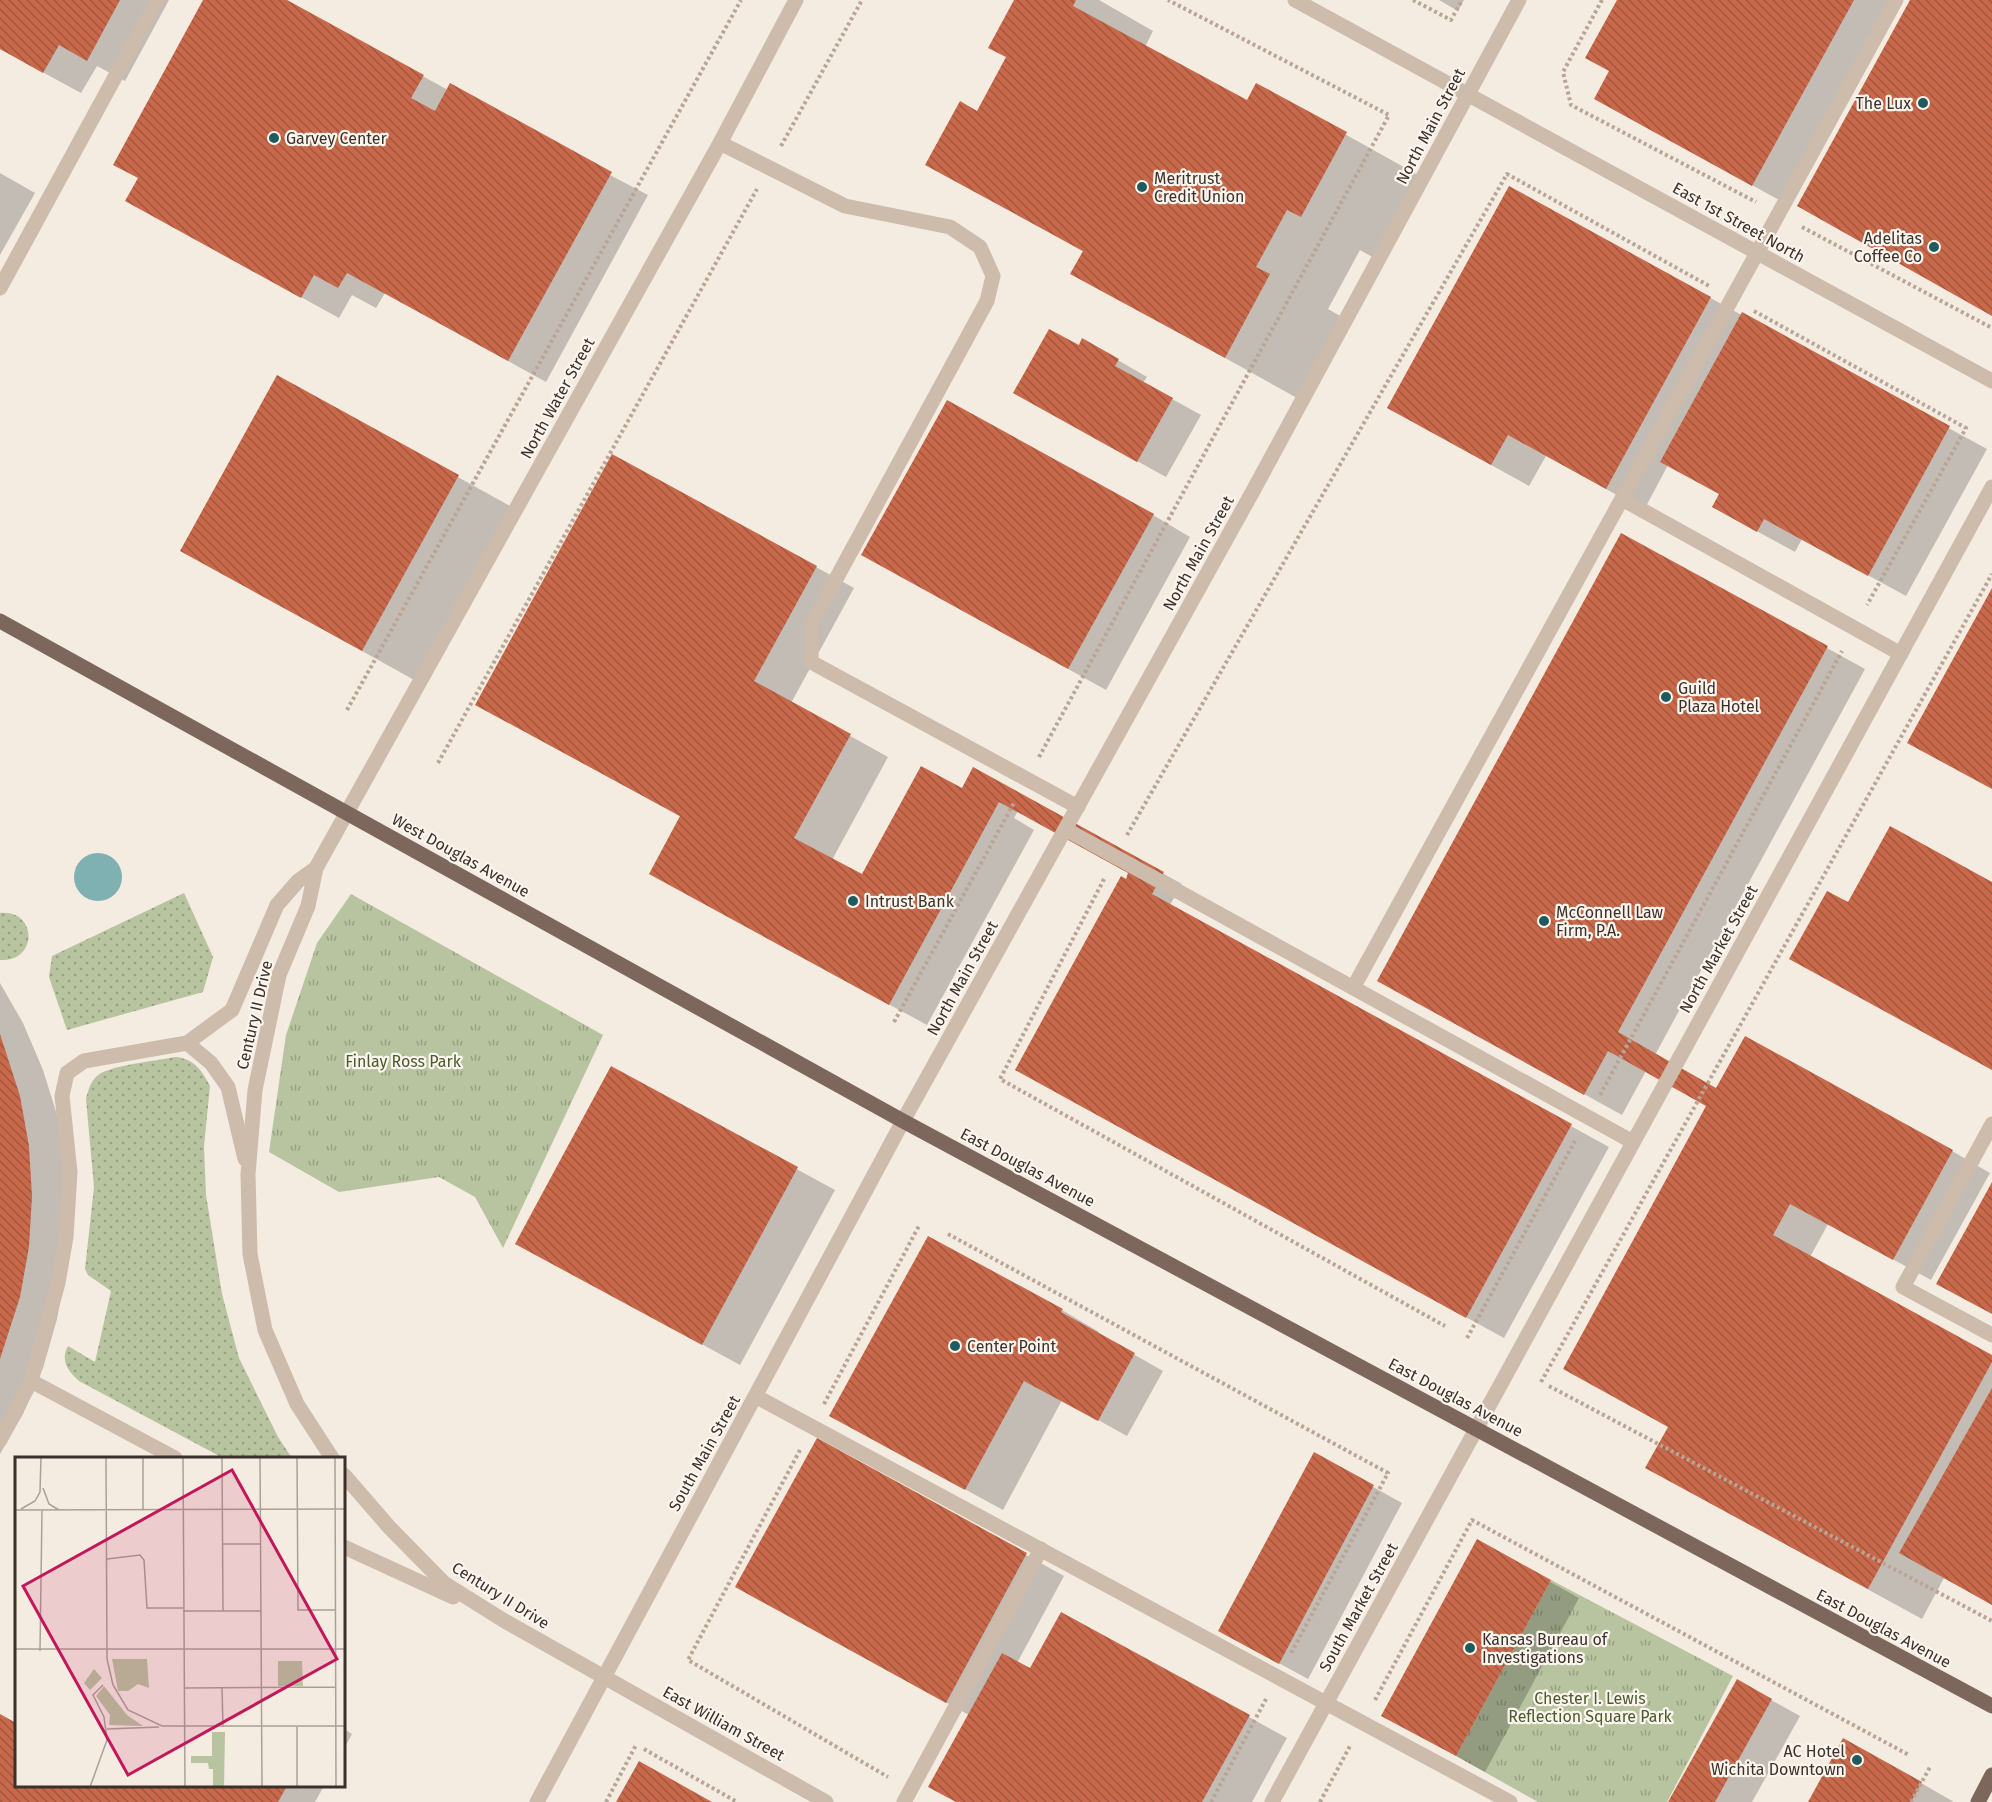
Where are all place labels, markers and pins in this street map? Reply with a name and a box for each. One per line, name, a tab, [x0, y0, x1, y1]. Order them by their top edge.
place label: The Lux	[1856, 94, 1911, 113]
marker: The Lux	[1916, 96, 1930, 110]
place label: Garvey Center	[286, 129, 388, 148]
marker: Garvey Center	[267, 131, 281, 145]
place label: Meritrust Credit Union	[1154, 169, 1244, 206]
marker: Meritrust Credit Union	[1135, 180, 1149, 194]
place label: Adelitas Coffee Co	[1854, 229, 1922, 266]
marker: Adelitas Coffee Co	[1927, 240, 1941, 254]
place label: Guild Plaza Hotel	[1678, 679, 1760, 716]
marker: Guild Plaza Hotel	[1659, 690, 1673, 704]
place label: Intrust Bank	[865, 892, 955, 911]
marker: Intrust Bank	[846, 894, 860, 908]
place label: McConnell Law Firm, P.A.	[1556, 903, 1664, 940]
marker: McConnell Law Firm, P.A.	[1537, 914, 1551, 928]
place label: Center Point	[967, 1337, 1056, 1356]
marker: Center Point	[948, 1339, 962, 1353]
place label: Kansas Bureau of Investigations	[1482, 1630, 1609, 1667]
marker: Kansas Bureau of Investigations	[1463, 1641, 1477, 1655]
place label: AC Hotel Wichita Downtown	[1711, 1742, 1845, 1779]
marker: AC Hotel Wichita Downtown	[1850, 1753, 1864, 1767]

